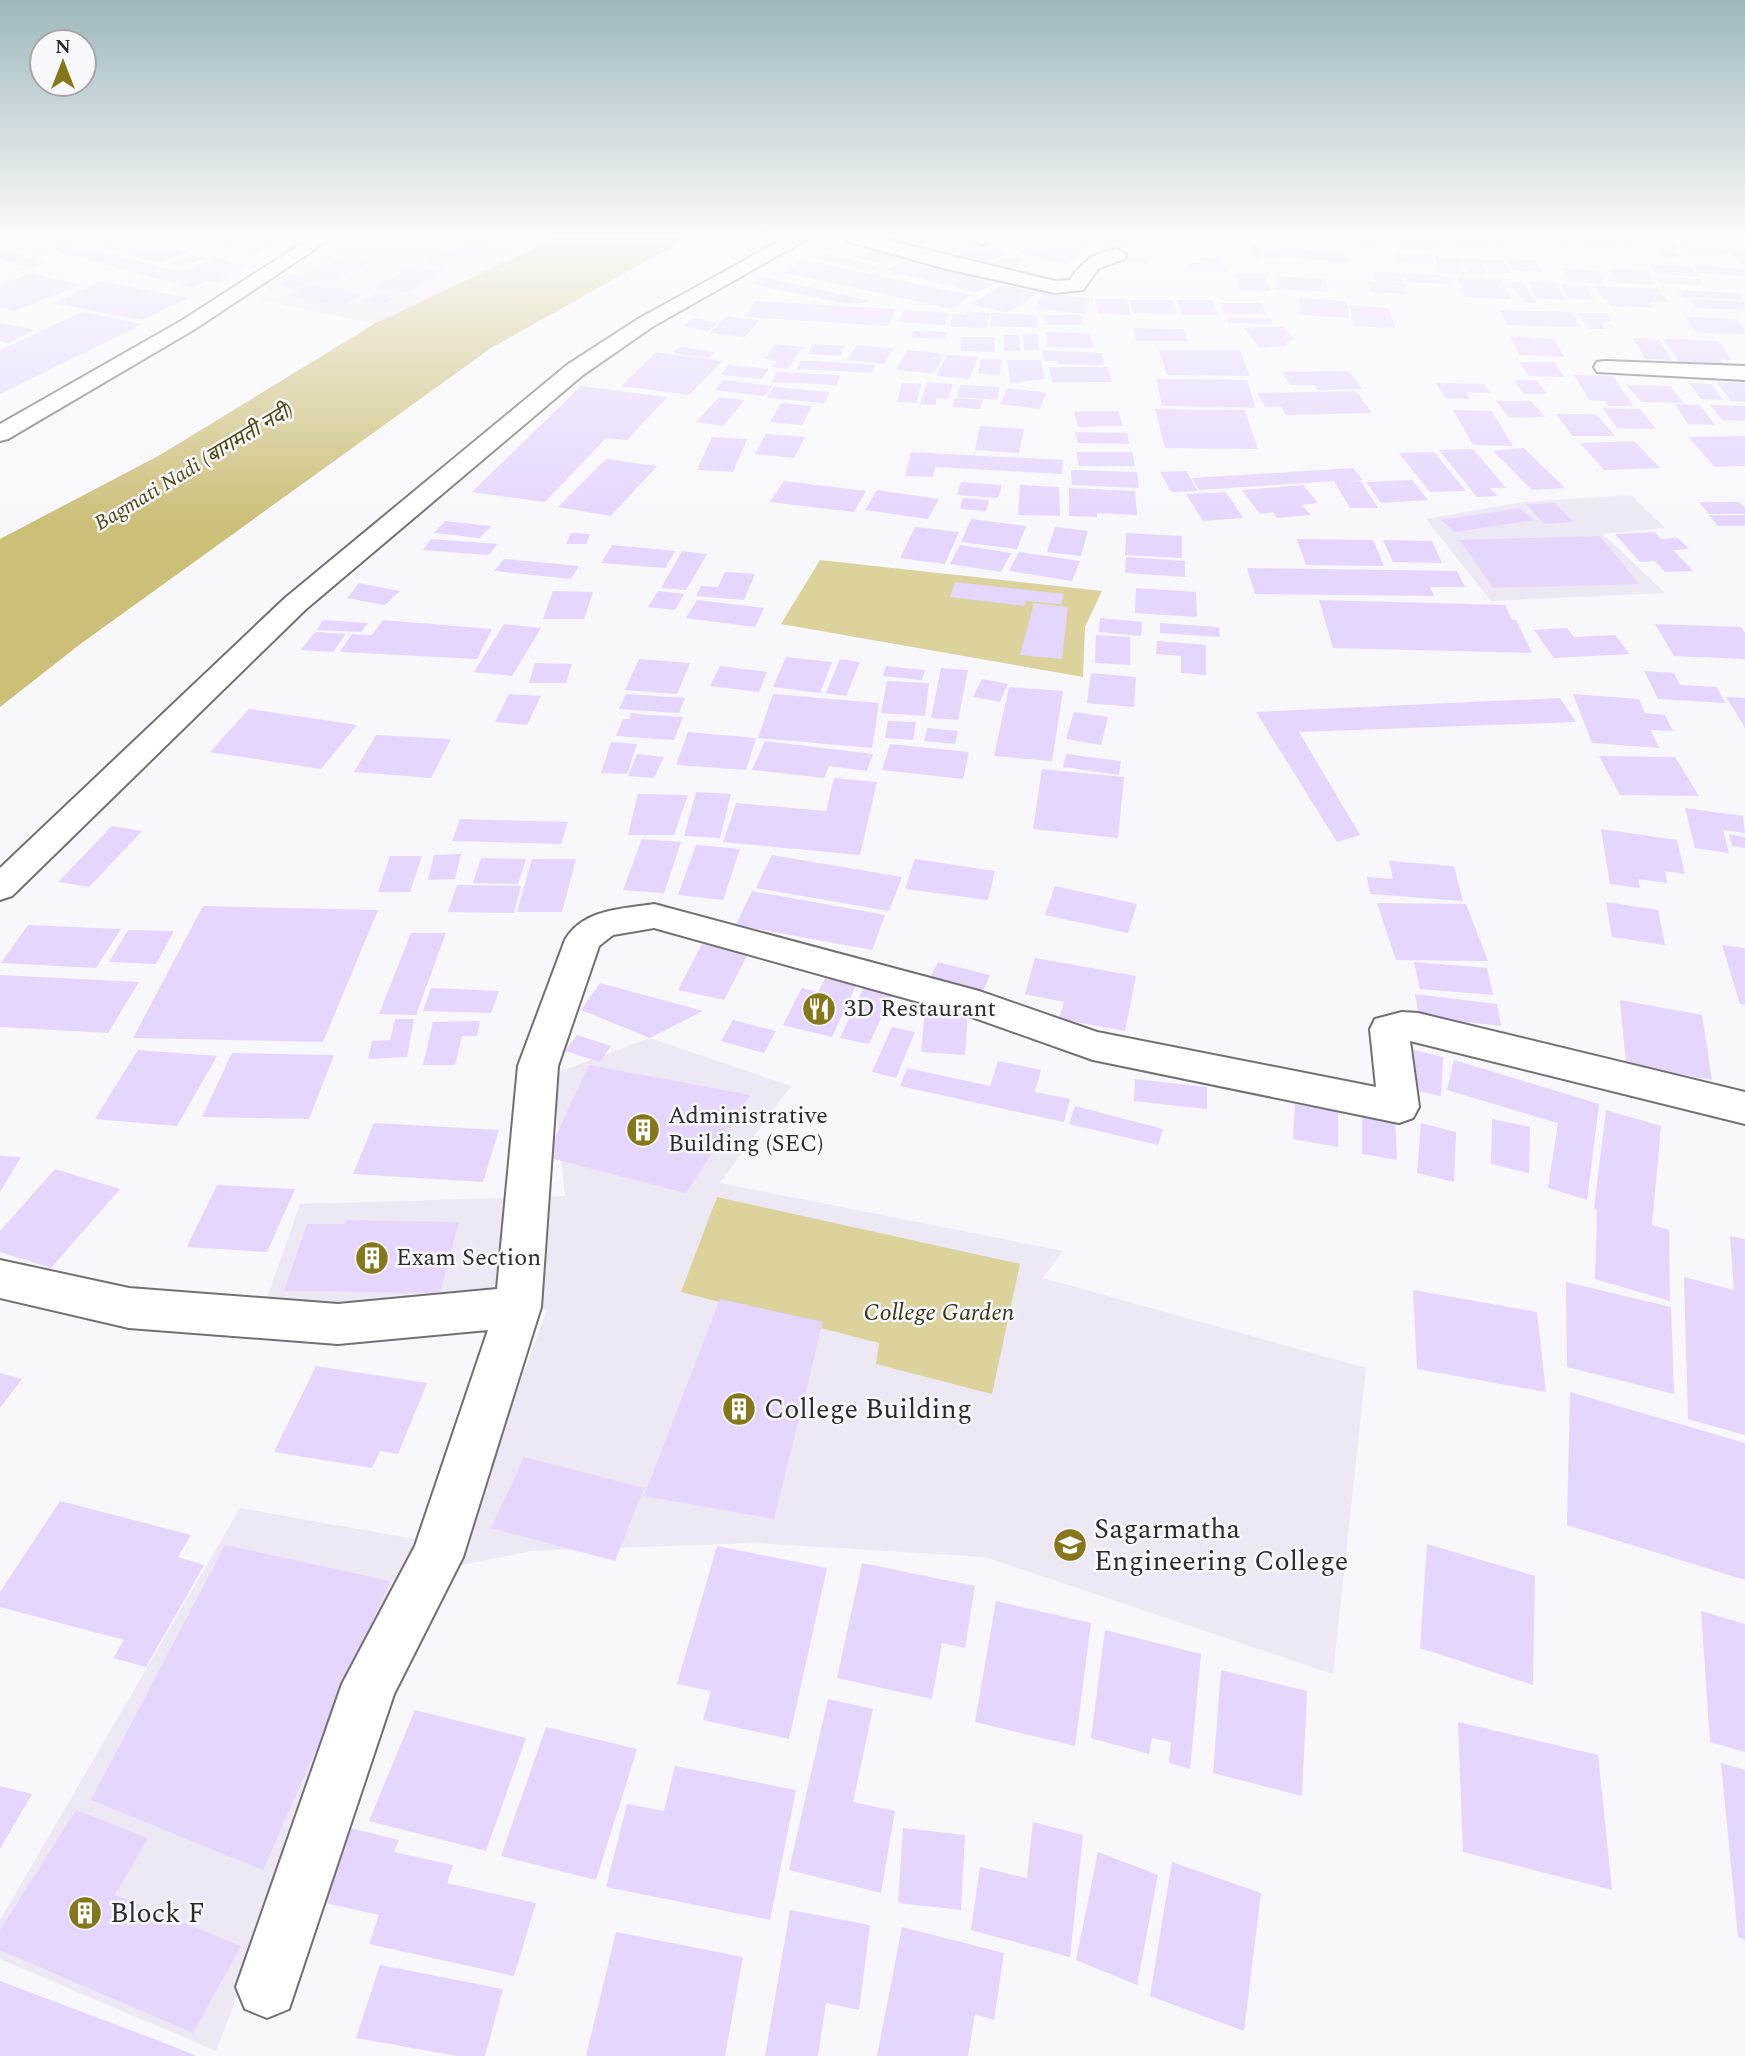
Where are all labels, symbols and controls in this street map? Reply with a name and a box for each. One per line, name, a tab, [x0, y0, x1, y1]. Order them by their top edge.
north arrow	[28, 28, 98, 98]
text: N	[55, 33, 71, 62]
water label: Bagmati Nadi (बागमती नदी)	[88, 395, 300, 539]
restaurant icon: 3D Restaurant	[800, 990, 838, 1028]
place label: 3D Restaurant	[844, 991, 996, 1027]
place label: Administrative Building (SEC)	[668, 1098, 828, 1162]
building icon: Administrative Building (SEC)	[624, 1111, 662, 1149]
building icon: Exam Section	[353, 1239, 391, 1277]
place label: Exam Section	[396, 1240, 541, 1276]
park label: College Garden	[863, 1295, 1015, 1331]
place label: College Building	[764, 1388, 972, 1431]
building icon: College Building	[720, 1390, 758, 1428]
place label: Sagarmatha Engineering College	[1094, 1508, 1348, 1583]
school or university icon: Sagarmatha Engineering College	[1051, 1526, 1089, 1564]
place label: Block F	[110, 1892, 205, 1935]
building icon: Block F	[66, 1894, 104, 1932]

